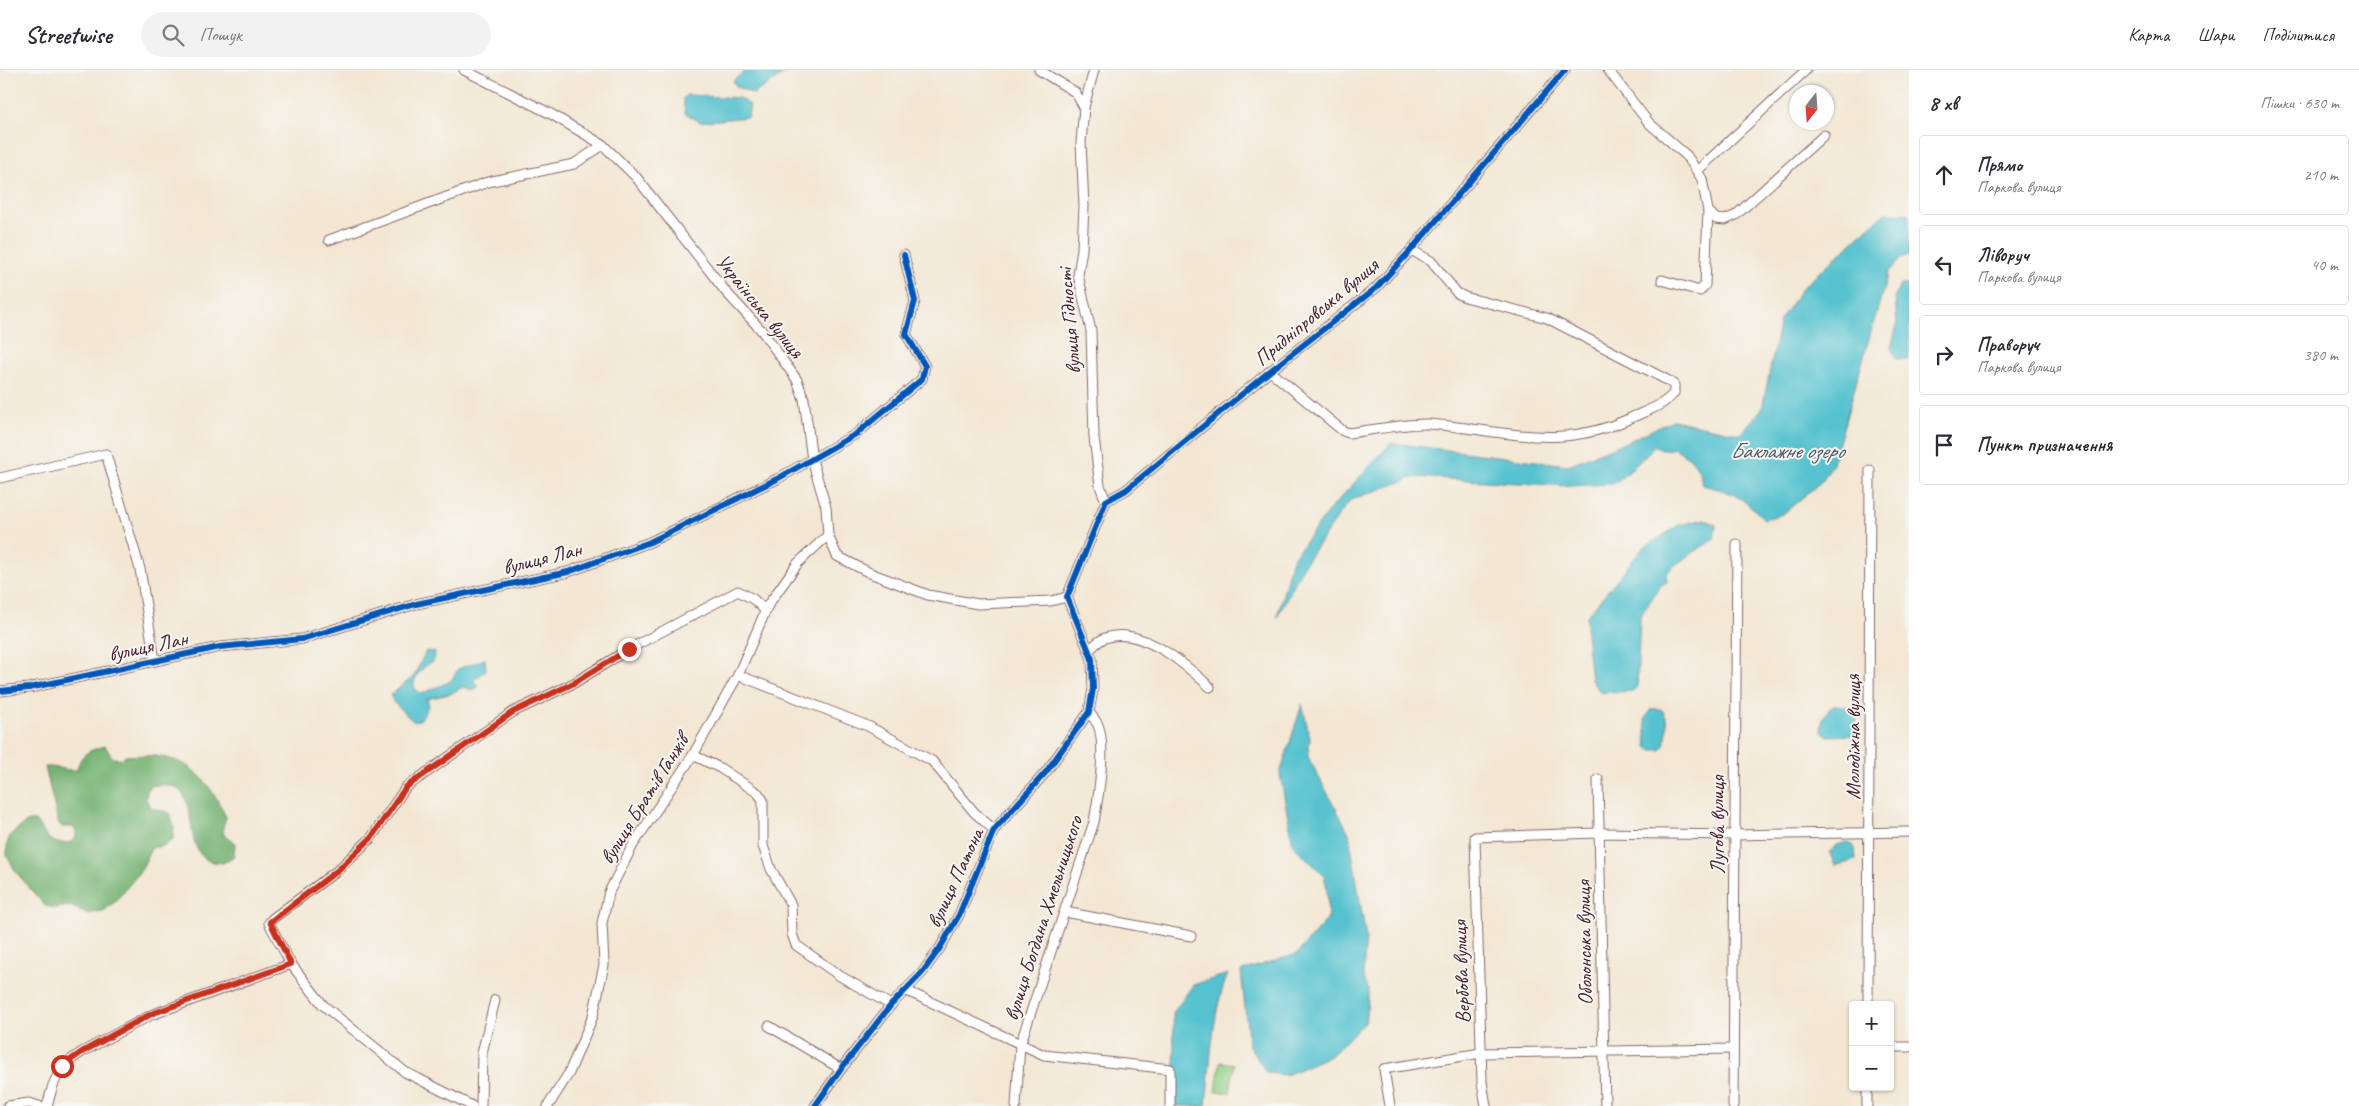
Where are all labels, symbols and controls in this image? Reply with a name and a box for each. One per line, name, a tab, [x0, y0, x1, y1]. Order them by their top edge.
search box	[141, 12, 491, 57]
text: Streetwise	[25, 20, 111, 50]
icon: search	[159, 21, 187, 49]
text: Пошук	[199, 23, 242, 47]
text: Карта	[2128, 24, 2169, 46]
text: Шари	[2197, 24, 2234, 46]
text: Поділитися	[2262, 24, 2334, 46]
north arrow	[1789, 85, 1834, 130]
text: 8 хв	[1929, 90, 1958, 116]
text: Пішки · 630 m	[2260, 93, 2339, 113]
text: Прямо	[1977, 153, 2022, 177]
icon: ahead	[1930, 161, 1958, 189]
text: 210 m	[2304, 165, 2338, 185]
text: Паркова вулиця	[1977, 177, 2060, 197]
text: Ліворуч	[1977, 243, 2029, 267]
street label: Українська вулиця	[710, 249, 811, 364]
icon: left	[1930, 251, 1958, 279]
street label: Придніпровська вулиця	[1249, 252, 1385, 372]
text: 40 m	[2311, 255, 2338, 275]
street label: вулиця Гідності	[1051, 264, 1087, 375]
text: Паркова вулиця	[1977, 267, 2060, 287]
text: Праворуч	[1977, 333, 2039, 357]
icon: right	[1930, 341, 1958, 369]
text: 380 m	[2304, 345, 2338, 365]
text: Паркова вулиця	[1977, 357, 2060, 377]
icon: arrive	[1930, 431, 1958, 459]
text: Пункт призначення	[1977, 433, 2112, 457]
water label: Баклажне озеро	[1730, 437, 1847, 465]
street label: вулиця Лан	[500, 535, 585, 580]
street label: вулиця Лан	[106, 625, 191, 667]
route end	[618, 638, 641, 661]
street label: Молодіжна вулиця	[1840, 673, 1866, 800]
street label: вулиця Братів Ганжів	[594, 725, 697, 869]
street label: Лугова вулиця	[1704, 774, 1730, 874]
street label: вулиця Богдана Хмельницького	[998, 811, 1089, 1024]
street label: вулиця Патона	[921, 822, 990, 932]
street label: Оболонська вулиця	[1570, 879, 1598, 1006]
street label: Вербова вулиця	[1446, 918, 1476, 1024]
map controls	[1849, 1001, 1894, 1091]
button: +	[1849, 1001, 1894, 1046]
button: −	[1849, 1046, 1894, 1091]
route start	[51, 1055, 74, 1078]

